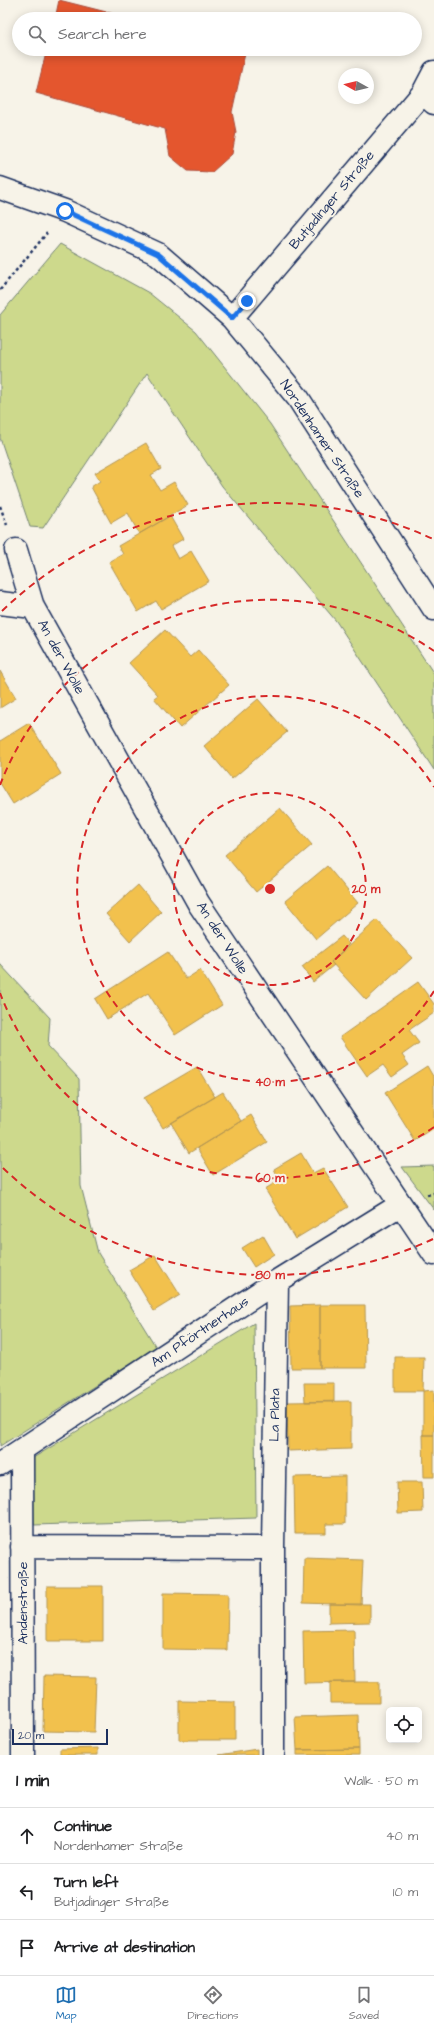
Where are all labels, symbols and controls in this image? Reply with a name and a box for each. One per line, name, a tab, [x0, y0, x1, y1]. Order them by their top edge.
search box	[12, 12, 422, 56]
icon: search	[26, 23, 48, 45]
text: Search here	[58, 24, 147, 45]
north arrow	[338, 68, 374, 104]
street label: Butjadinger Straße	[285, 146, 380, 254]
route start	[56, 202, 74, 220]
route end	[238, 292, 256, 310]
street label: Nordenhamer Straße	[275, 376, 369, 503]
street label: An der Wolle	[32, 616, 90, 698]
text: 20 m	[351, 881, 381, 898]
centre of rings	[263, 882, 277, 896]
street label: An der Wolle	[191, 898, 253, 978]
text: 40 m	[255, 1074, 286, 1091]
text: 60 m	[255, 1170, 285, 1187]
text: 80 m	[255, 1267, 285, 1284]
street label: Am Pförtnerhaus	[147, 1292, 253, 1372]
street label: La Plata	[265, 1388, 285, 1442]
street label: Andenstraße	[13, 1561, 33, 1644]
map controls	[386, 1707, 422, 1743]
button: locate	[386, 1707, 422, 1743]
scale bar	[12, 1727, 108, 1746]
text: 20 m	[18, 1728, 44, 1743]
text: 1 min	[16, 1769, 49, 1793]
text: Walk · 50 m	[344, 1772, 418, 1790]
text: Continue	[54, 1816, 112, 1837]
icon: ahead	[16, 1825, 38, 1847]
text: 40 m	[386, 1827, 418, 1845]
text: Nordenhamer Straße	[54, 1837, 183, 1855]
text: Turn left	[54, 1872, 118, 1893]
icon: left	[16, 1881, 38, 1903]
text: 10 m	[393, 1883, 418, 1901]
text: Butjadinger Straße	[54, 1893, 169, 1911]
icon: arrive	[16, 1937, 38, 1959]
text: Arrive at destination	[54, 1937, 195, 1958]
tab: Map	[55, 1984, 77, 2023]
tab: Directions	[187, 1984, 239, 2023]
tab: Saved	[349, 1984, 379, 2023]

